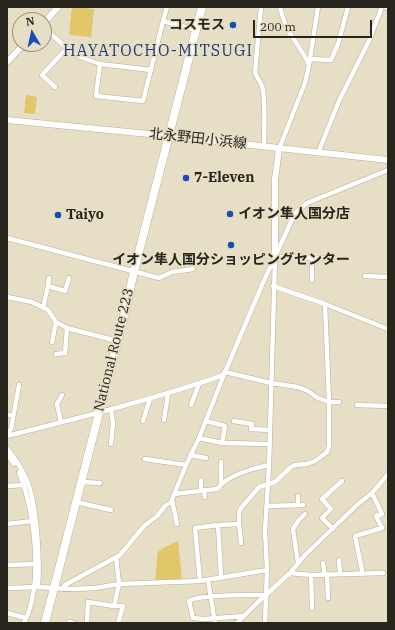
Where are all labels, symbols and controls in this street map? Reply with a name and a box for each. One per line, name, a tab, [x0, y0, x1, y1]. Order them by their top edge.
north arrow	[12, 12, 52, 52]
scale bar	[255, 12, 374, 38]
text: N	[25, 14, 36, 29]
place label: コスモス	[169, 17, 225, 33]
text: 200 m	[260, 19, 296, 34]
marker: コスモス	[228, 20, 238, 30]
district label: HAYATOCHO-MITSUGI	[63, 41, 253, 61]
street label: 北永野田小浜線	[148, 126, 248, 152]
place label: 7-Eleven	[194, 170, 254, 186]
marker: 7-Eleven	[181, 173, 191, 183]
place label: イオン隼人国分店	[238, 206, 350, 222]
place label: Taiyo	[66, 207, 104, 223]
marker: イオン隼人国分店	[225, 209, 235, 219]
marker: Taiyo	[53, 210, 63, 220]
marker: イオン隼人国分ショッピングセンター	[226, 240, 236, 250]
place label: イオン隼人国分ショッピングセンター	[112, 252, 350, 268]
street label: National Route 223	[91, 287, 137, 413]

